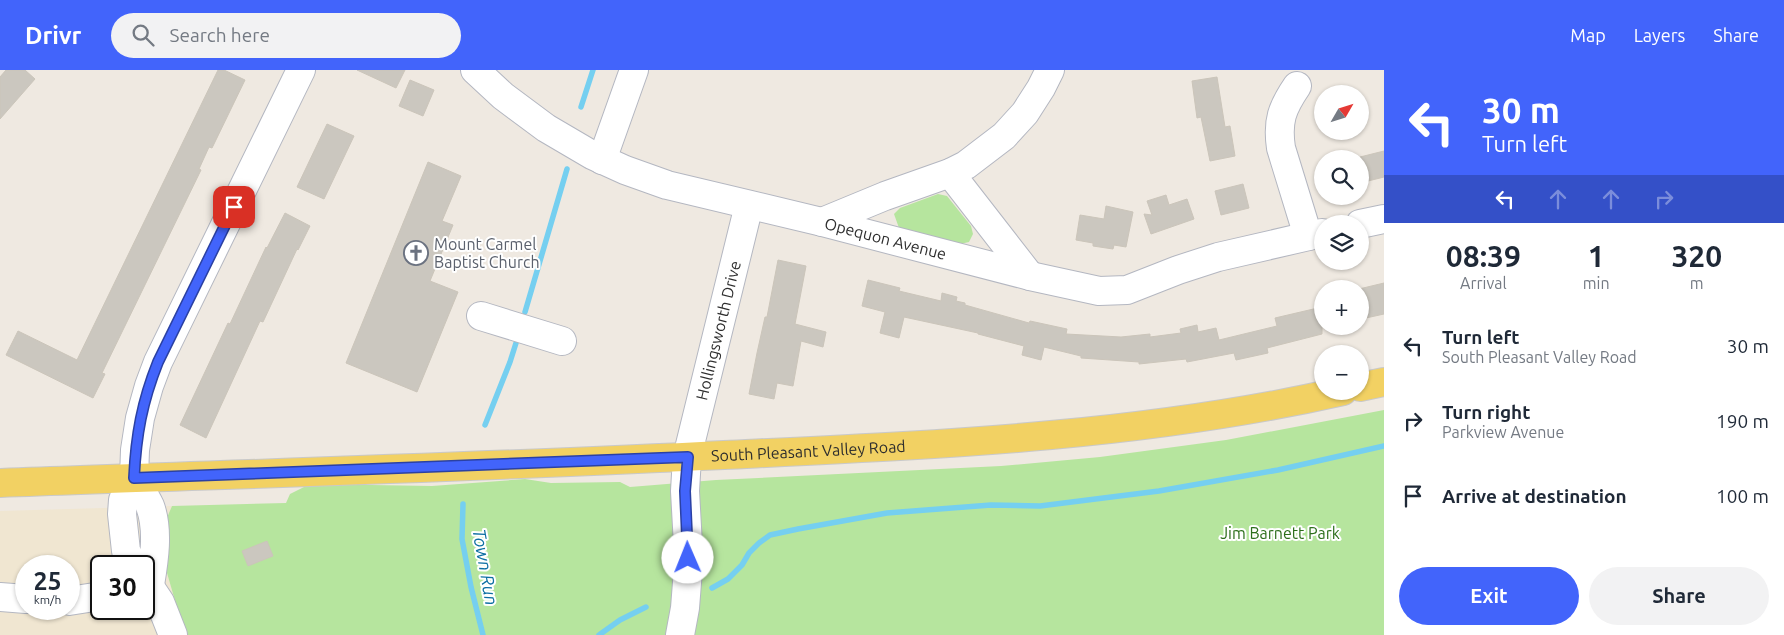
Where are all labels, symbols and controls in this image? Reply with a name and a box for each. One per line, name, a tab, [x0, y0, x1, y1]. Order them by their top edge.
search box	[111, 13, 461, 58]
icon: search	[129, 21, 157, 49]
text: Drivr	[25, 22, 81, 49]
text: Search here	[169, 24, 270, 46]
text: Map	[1570, 25, 1606, 45]
text: Layers	[1634, 25, 1685, 45]
text: Share	[1713, 25, 1759, 45]
north arrow	[1314, 85, 1369, 140]
map controls	[1314, 85, 1369, 400]
icon: left	[1399, 90, 1464, 155]
text: 30 m	[1482, 90, 1560, 130]
text: Turn left	[1482, 131, 1567, 156]
button: search	[1314, 150, 1369, 205]
icon: left	[1491, 185, 1519, 213]
icon: ahead	[1544, 185, 1572, 213]
icon: ahead	[1597, 185, 1625, 213]
icon: right	[1650, 185, 1678, 213]
pin	[213, 186, 255, 228]
icon: arrive	[220, 193, 248, 221]
street label: Opequon Avenue	[823, 214, 948, 263]
button: layers	[1314, 215, 1369, 270]
place label: Mount Carmel Baptist Church	[434, 235, 540, 271]
text: 08:39	[1446, 239, 1521, 273]
text: 1	[1588, 239, 1605, 273]
text: 320	[1671, 239, 1722, 273]
church icon: Mount Carmel Baptist Church	[403, 240, 429, 266]
street label: Hollingsworth Drive	[692, 259, 744, 402]
text: Arrival	[1460, 274, 1507, 292]
text: min	[1583, 274, 1610, 292]
text: m	[1690, 274, 1704, 292]
button: +	[1314, 280, 1369, 335]
text: Turn left	[1442, 326, 1520, 348]
icon: left	[1399, 332, 1427, 360]
text: 30 m	[1727, 335, 1769, 357]
button: −	[1314, 345, 1369, 400]
text: South Pleasant Valley Road	[1442, 348, 1637, 366]
text: Turn right	[1442, 401, 1530, 423]
icon: right	[1399, 407, 1427, 435]
text: 190 m	[1716, 410, 1769, 432]
text: Parkview Avenue	[1442, 423, 1564, 441]
street label: South Pleasant Valley Road	[711, 437, 906, 465]
icon: arrive	[1399, 482, 1427, 510]
text: Arrive at destination	[1442, 485, 1627, 507]
text: 100 m	[1716, 485, 1769, 507]
park label: Jim Barnett Park	[1220, 524, 1340, 542]
water label: Town Run	[469, 527, 503, 607]
position arrow	[661, 531, 713, 583]
speed limit sign: 30	[90, 555, 155, 620]
text: 25	[33, 567, 62, 595]
button: Exit	[1399, 567, 1579, 625]
button: Share	[1589, 567, 1769, 625]
text: km/h	[34, 593, 61, 606]

